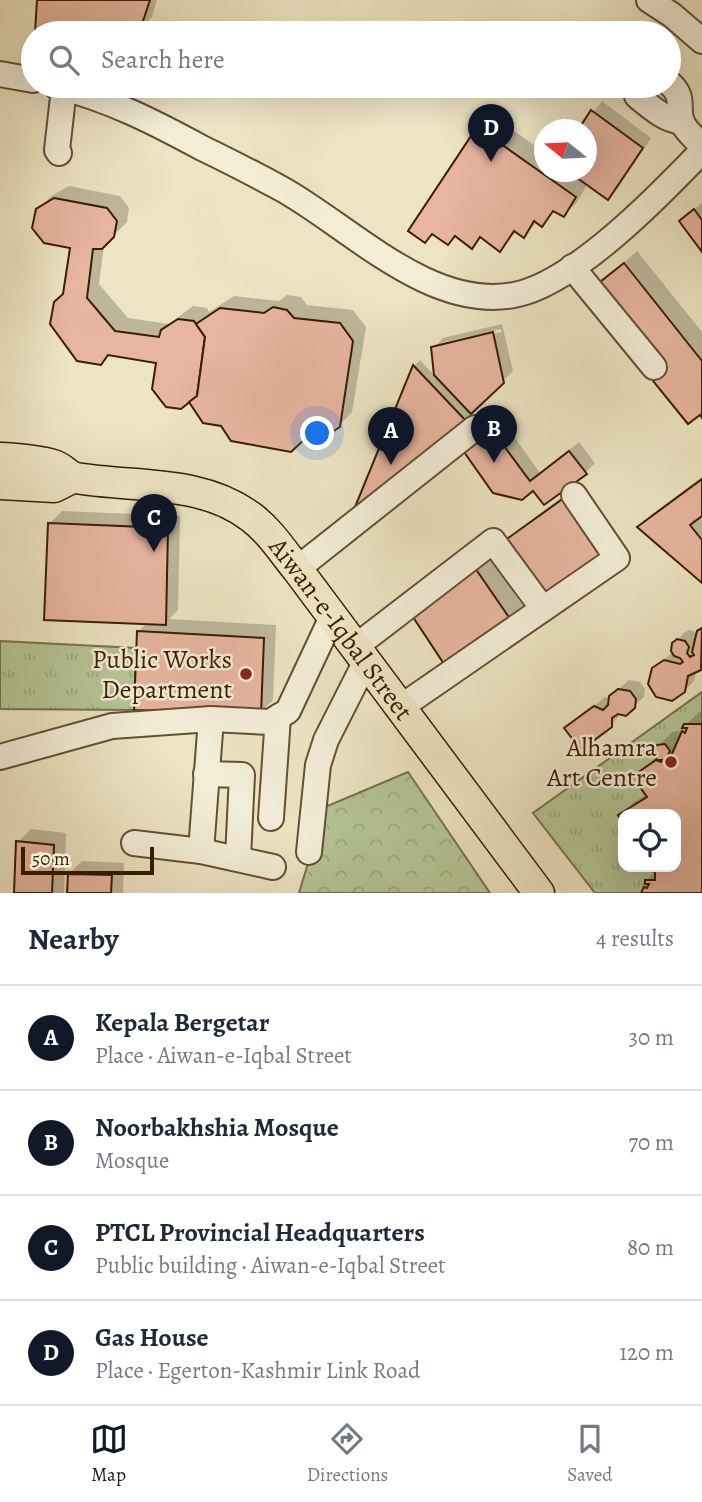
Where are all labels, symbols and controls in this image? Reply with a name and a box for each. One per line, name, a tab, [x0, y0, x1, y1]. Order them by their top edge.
search box	[21, 21, 681, 98]
icon: search	[45, 41, 83, 79]
text: Search here	[101, 42, 225, 77]
pin: D	[468, 104, 514, 162]
north arrow	[534, 119, 597, 182]
pin: B	[471, 405, 517, 463]
pin: A	[368, 407, 414, 465]
your location	[300, 416, 334, 450]
pin: C	[131, 494, 177, 552]
street label: Aiwan-e-Iqbal Street	[261, 529, 422, 728]
place label: Public Works Department	[92, 642, 232, 707]
marker: Public Works Department	[238, 666, 254, 682]
place label: Alhamra Art Centre	[546, 730, 657, 795]
marker: Alhamra Art Centre	[663, 754, 679, 770]
map controls	[618, 809, 681, 872]
button: locate	[618, 809, 681, 872]
scale bar	[21, 844, 154, 876]
text: 50 m	[32, 846, 70, 872]
text: Nearby	[28, 919, 119, 959]
text: 4 results	[596, 923, 674, 954]
text: Kepala Bergetar	[95, 1005, 270, 1040]
text: A	[44, 1022, 58, 1053]
text: 30 m	[628, 1022, 674, 1053]
text: Place · Aiwan-e-Iqbal Street	[95, 1040, 352, 1071]
text: Noorbakhshia Mosque	[95, 1110, 339, 1145]
text: B	[44, 1127, 58, 1158]
text: 70 m	[628, 1127, 674, 1158]
text: Mosque	[95, 1145, 169, 1176]
text: PTCL Provincial Headquarters	[95, 1215, 425, 1250]
text: C	[44, 1232, 58, 1263]
text: 80 m	[627, 1232, 674, 1263]
text: Public building · Aiwan-e-Iqbal Street	[95, 1250, 446, 1281]
text: Gas House	[95, 1320, 209, 1355]
text: D	[43, 1337, 59, 1368]
text: 120 m	[619, 1337, 674, 1368]
text: Place · Egerton-Kashmir Link Road	[95, 1355, 420, 1386]
tab: Map	[90, 1420, 128, 1488]
tab: Directions	[307, 1420, 388, 1488]
tab: Saved	[567, 1420, 612, 1488]

